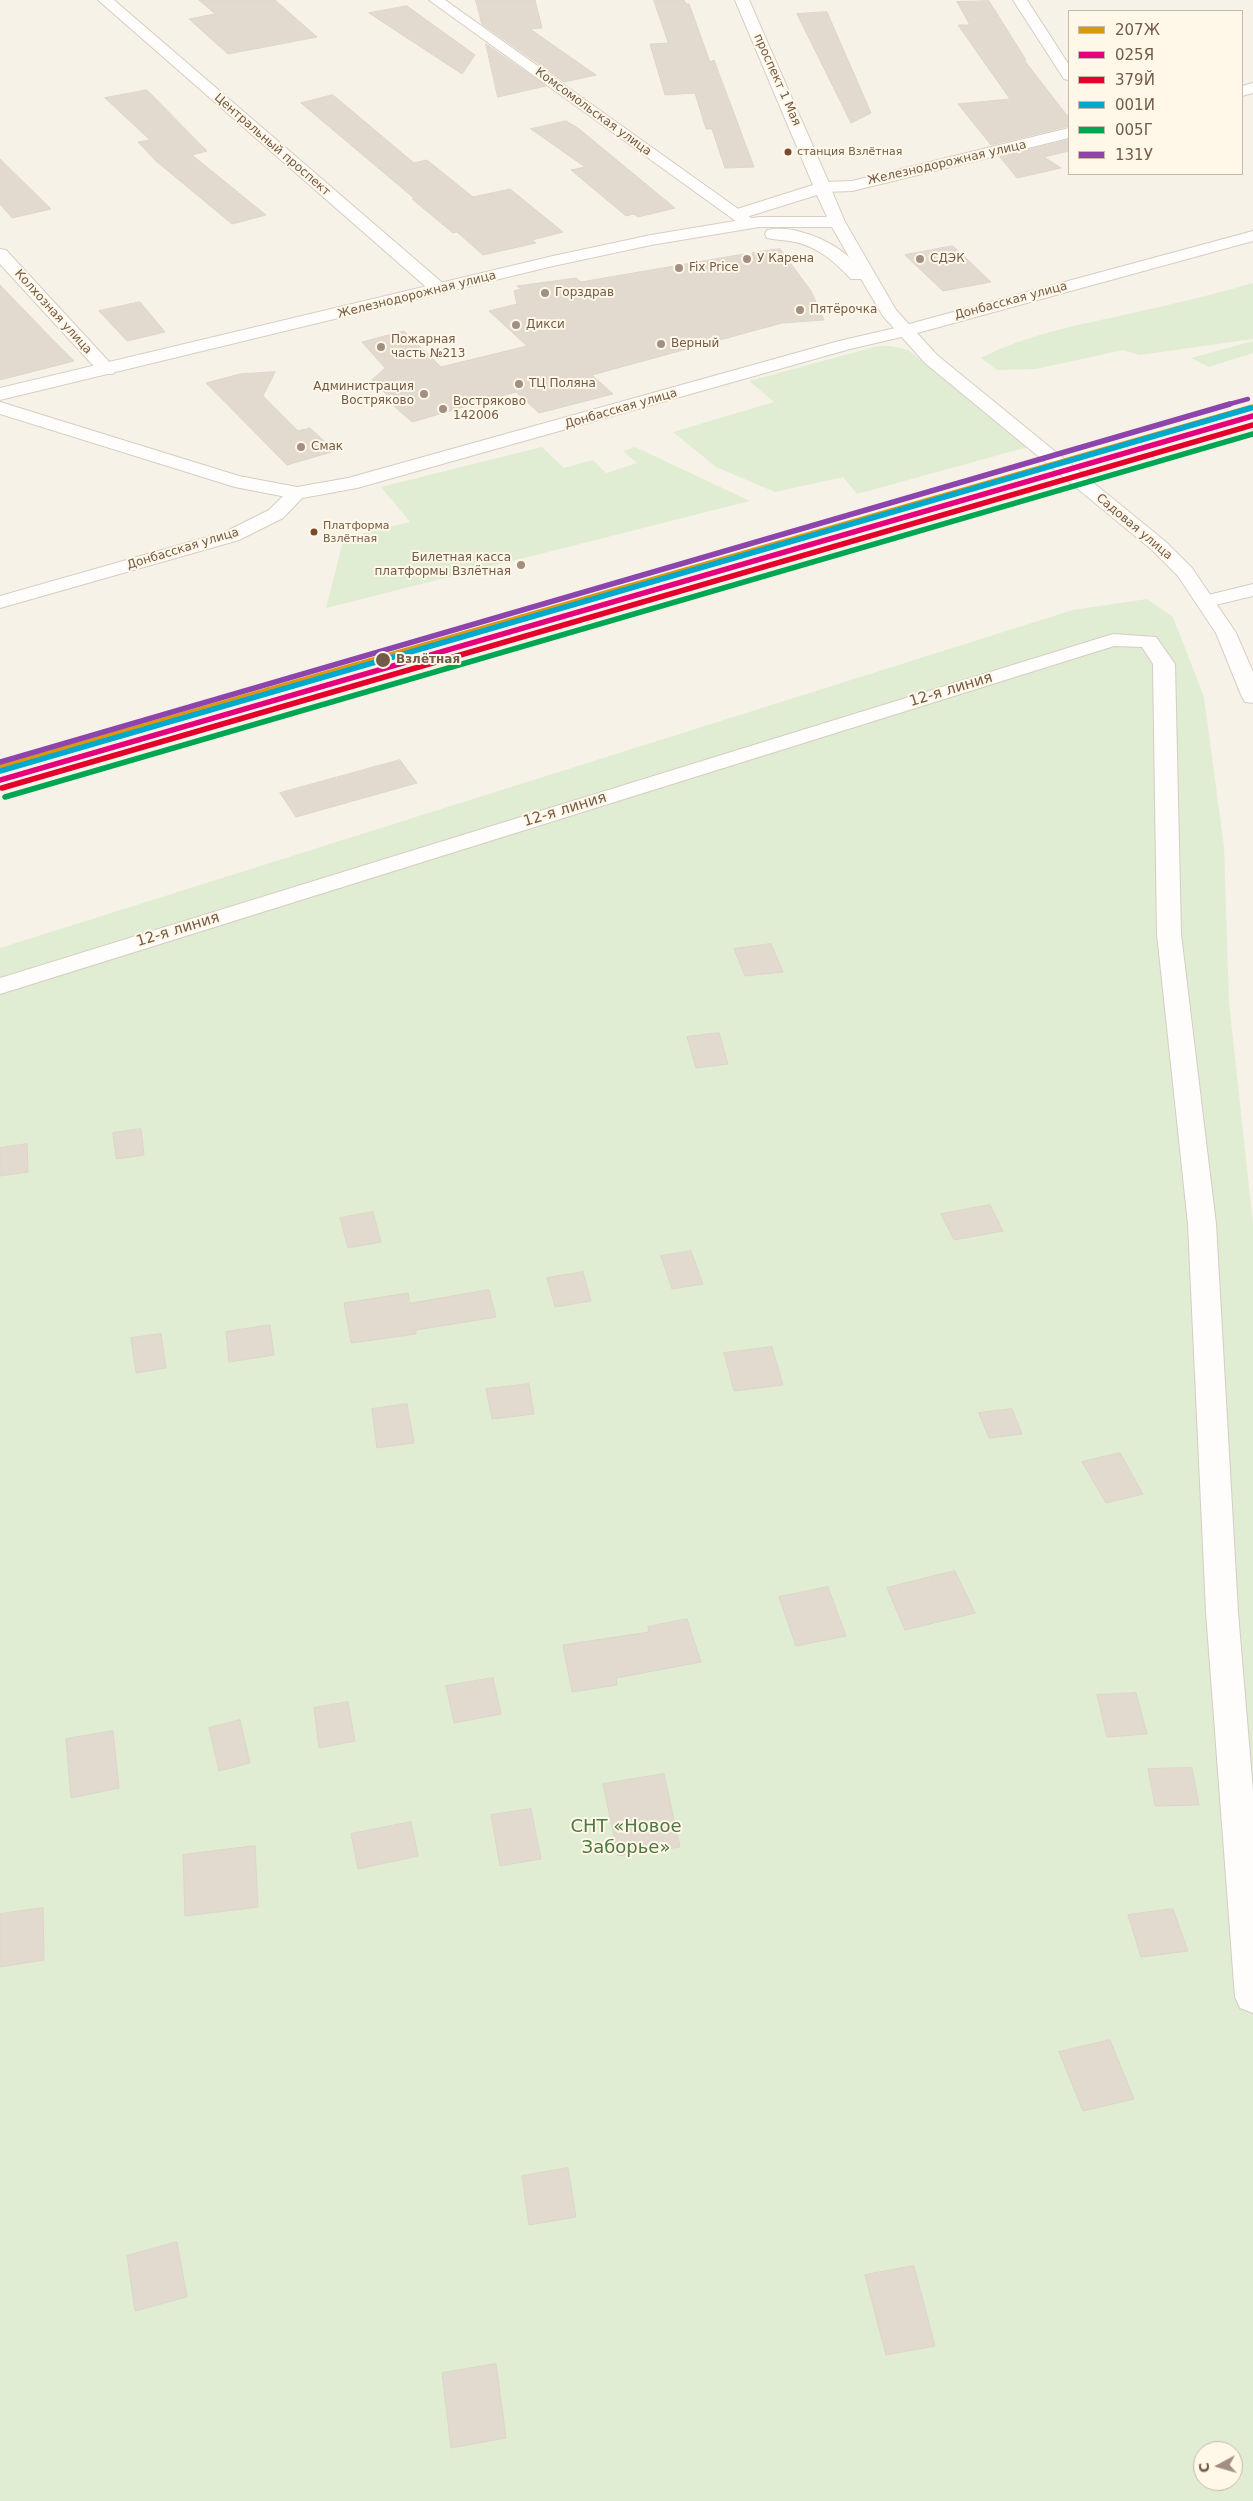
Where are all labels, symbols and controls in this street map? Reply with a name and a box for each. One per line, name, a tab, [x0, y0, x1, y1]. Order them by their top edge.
legend	[1068, 10, 1243, 175]
text: 207Ж	[1115, 21, 1160, 39]
street label: проспект 1 Мая	[750, 32, 804, 128]
text: 025Я	[1115, 46, 1154, 64]
street label: Комсомольская улица	[532, 65, 654, 159]
text: 379Й	[1115, 71, 1155, 89]
street label: Центральный проспект	[211, 91, 333, 199]
text: 001И	[1115, 96, 1155, 114]
text: 005Г	[1115, 121, 1153, 139]
street label: Железнодорожная улица	[866, 138, 1028, 188]
place label: станция Взлётная	[797, 145, 902, 159]
text: 131У	[1115, 146, 1153, 164]
marker: станция Взлётная	[783, 147, 793, 157]
place label: У Карена	[757, 252, 814, 266]
place label: СДЭК	[930, 252, 965, 266]
marker: У Карена	[741, 253, 753, 265]
marker: СДЭК	[914, 253, 926, 265]
place label: Fix Price	[689, 261, 739, 275]
marker: Fix Price	[673, 262, 685, 274]
street label: Колхозная улица	[11, 267, 95, 357]
street label: Железнодорожная улица	[336, 268, 498, 322]
street label: Донбасская улица	[953, 279, 1069, 323]
place label: Горздрав	[555, 286, 614, 300]
marker: Горздрав	[539, 287, 551, 299]
place label: Пятёрочка	[810, 303, 877, 317]
marker: Пятёрочка	[794, 304, 806, 316]
place label: Дикси	[526, 318, 565, 332]
marker: Дикси	[510, 319, 522, 331]
place label: Пожарная часть №213	[391, 333, 465, 361]
place label: Верный	[671, 337, 719, 351]
marker: Верный	[655, 338, 667, 350]
marker: Пожарная часть №213	[375, 341, 387, 353]
place label: ТЦ Поляна	[529, 377, 596, 391]
marker: ТЦ Поляна	[513, 378, 525, 390]
place label: Администрация Востряково	[313, 380, 414, 408]
street label: Донбасская улица	[563, 386, 679, 432]
marker: Администрация Востряково	[418, 388, 430, 400]
place label: Востряково 142006	[453, 395, 526, 423]
marker: Востряково 142006	[437, 403, 449, 415]
place label: Смак	[311, 440, 343, 454]
marker: Смак	[295, 441, 307, 453]
street label: Садовая улица	[1093, 491, 1175, 563]
place label: Платформа Взлётная	[323, 519, 390, 545]
street label: Донбасская улица	[125, 525, 241, 573]
marker: Платформа Взлётная	[309, 527, 319, 537]
place label: Билетная касса платформы Взлётная	[375, 551, 511, 579]
marker: Билетная касса платформы Взлётная	[515, 559, 527, 571]
marker: Взлётная	[374, 651, 392, 669]
place label: Взлётная	[396, 653, 460, 667]
street label: 12-я линия	[907, 669, 995, 711]
street label: 12-я линия	[521, 789, 609, 831]
street label: 12-я линия	[134, 909, 222, 951]
park label: СНТ «Новое Заборье»	[570, 1816, 682, 1858]
north arrow	[1193, 2441, 1243, 2491]
text: С	[1196, 2462, 1213, 2473]

